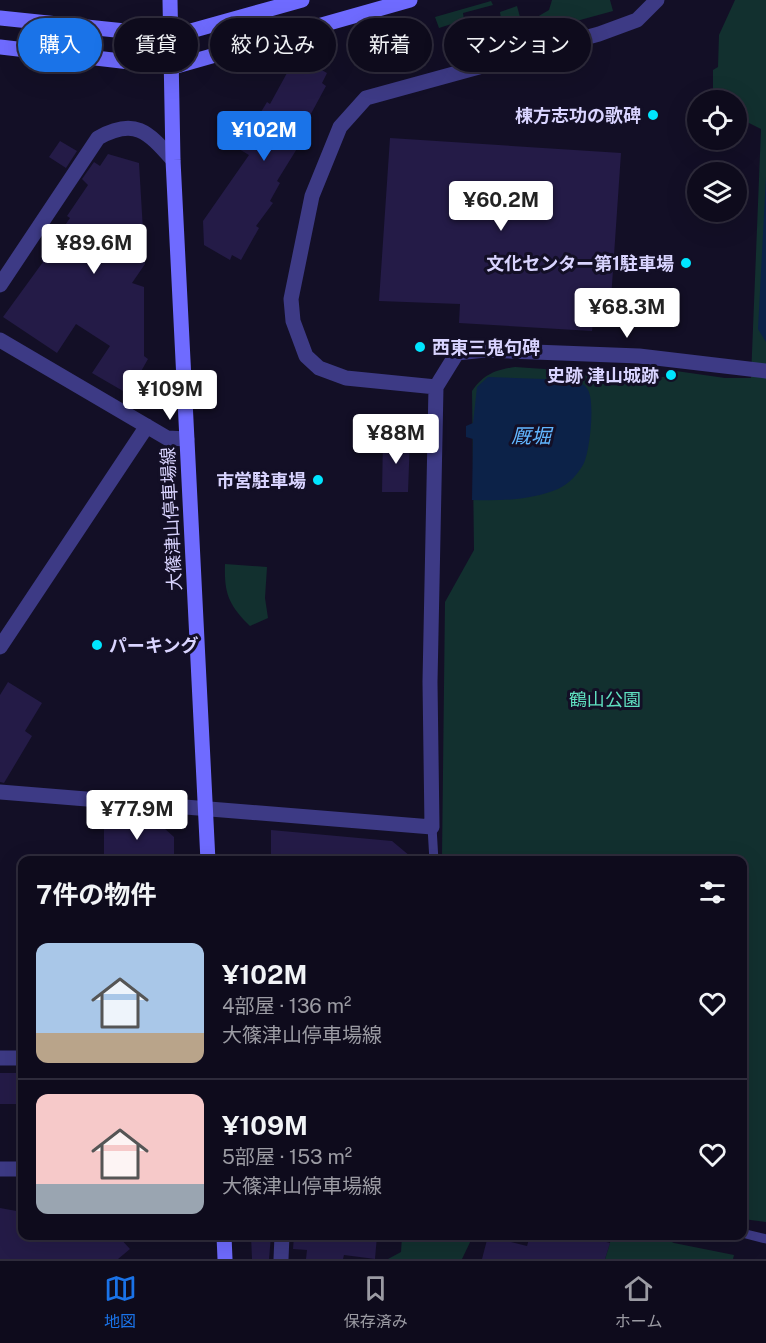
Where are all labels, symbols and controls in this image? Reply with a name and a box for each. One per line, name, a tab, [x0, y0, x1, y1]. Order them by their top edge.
chip: 購入	[18, 18, 102, 72]
chip: 賃貸	[114, 18, 198, 72]
chip: 絞り込み	[210, 18, 336, 72]
chip: 新着	[348, 18, 432, 72]
chip: マンション	[444, 18, 591, 72]
map controls	[687, 90, 747, 222]
button: locate	[687, 90, 747, 150]
place label: 棟方志功の歌碑	[515, 105, 641, 126]
marker: 棟方志功の歌碑	[646, 108, 660, 122]
pin: ¥102M	[222, 111, 306, 162]
text: ¥102M	[231, 118, 297, 142]
button: layers	[687, 162, 747, 222]
pin: ¥60.2M	[452, 181, 550, 232]
text: ¥60.2M	[463, 188, 539, 212]
pin: ¥89.6M	[45, 224, 143, 275]
text: ¥89.6M	[56, 231, 132, 255]
place label: 文化センター第1駐車場	[486, 253, 674, 274]
marker: 文化センター第1駐車場	[679, 256, 693, 270]
pin: ¥68.3M	[578, 288, 676, 339]
text: ¥68.3M	[589, 295, 665, 319]
place label: 西東三鬼句碑	[432, 337, 540, 358]
marker: 西東三鬼句碑	[413, 340, 427, 354]
place label: 史跡 津山城跡	[547, 365, 659, 386]
marker: 史跡 津山城跡	[664, 368, 678, 382]
pin: ¥109M	[128, 370, 212, 421]
text: ¥109M	[137, 377, 203, 401]
pin: ¥88M	[360, 414, 432, 465]
text: ¥88M	[367, 421, 425, 445]
water label: 厩堀	[511, 424, 554, 448]
street label: 大篠津山停車場線	[157, 447, 185, 591]
place label: 市営駐車場	[216, 470, 306, 491]
marker: 市営駐車場	[311, 473, 325, 487]
place label: パーキング	[109, 635, 198, 656]
marker: パーキング	[90, 638, 104, 652]
park label: 鶴山公園	[569, 689, 641, 710]
pin: ¥77.9M	[88, 790, 186, 841]
text: ¥77.9M	[101, 797, 174, 821]
icon: filters	[696, 876, 729, 909]
text: 7件の物件	[36, 879, 156, 910]
text: ¥102M	[222, 959, 307, 990]
icon: home	[84, 967, 156, 1039]
icon: heart	[696, 987, 729, 1020]
text: 4部屋 · 136 m²	[222, 994, 351, 1018]
text: 大篠津山停車場線	[222, 1023, 382, 1047]
text: ¥109M	[222, 1110, 308, 1141]
icon: home	[84, 1118, 156, 1190]
icon: heart	[696, 1138, 729, 1171]
text: 5部屋 · 153 m²	[222, 1145, 352, 1169]
text: 大篠津山停車場線	[222, 1174, 382, 1198]
tab: 地図	[104, 1272, 137, 1332]
tab: 保存済み	[344, 1272, 408, 1332]
tab: ホーム	[615, 1272, 662, 1332]

